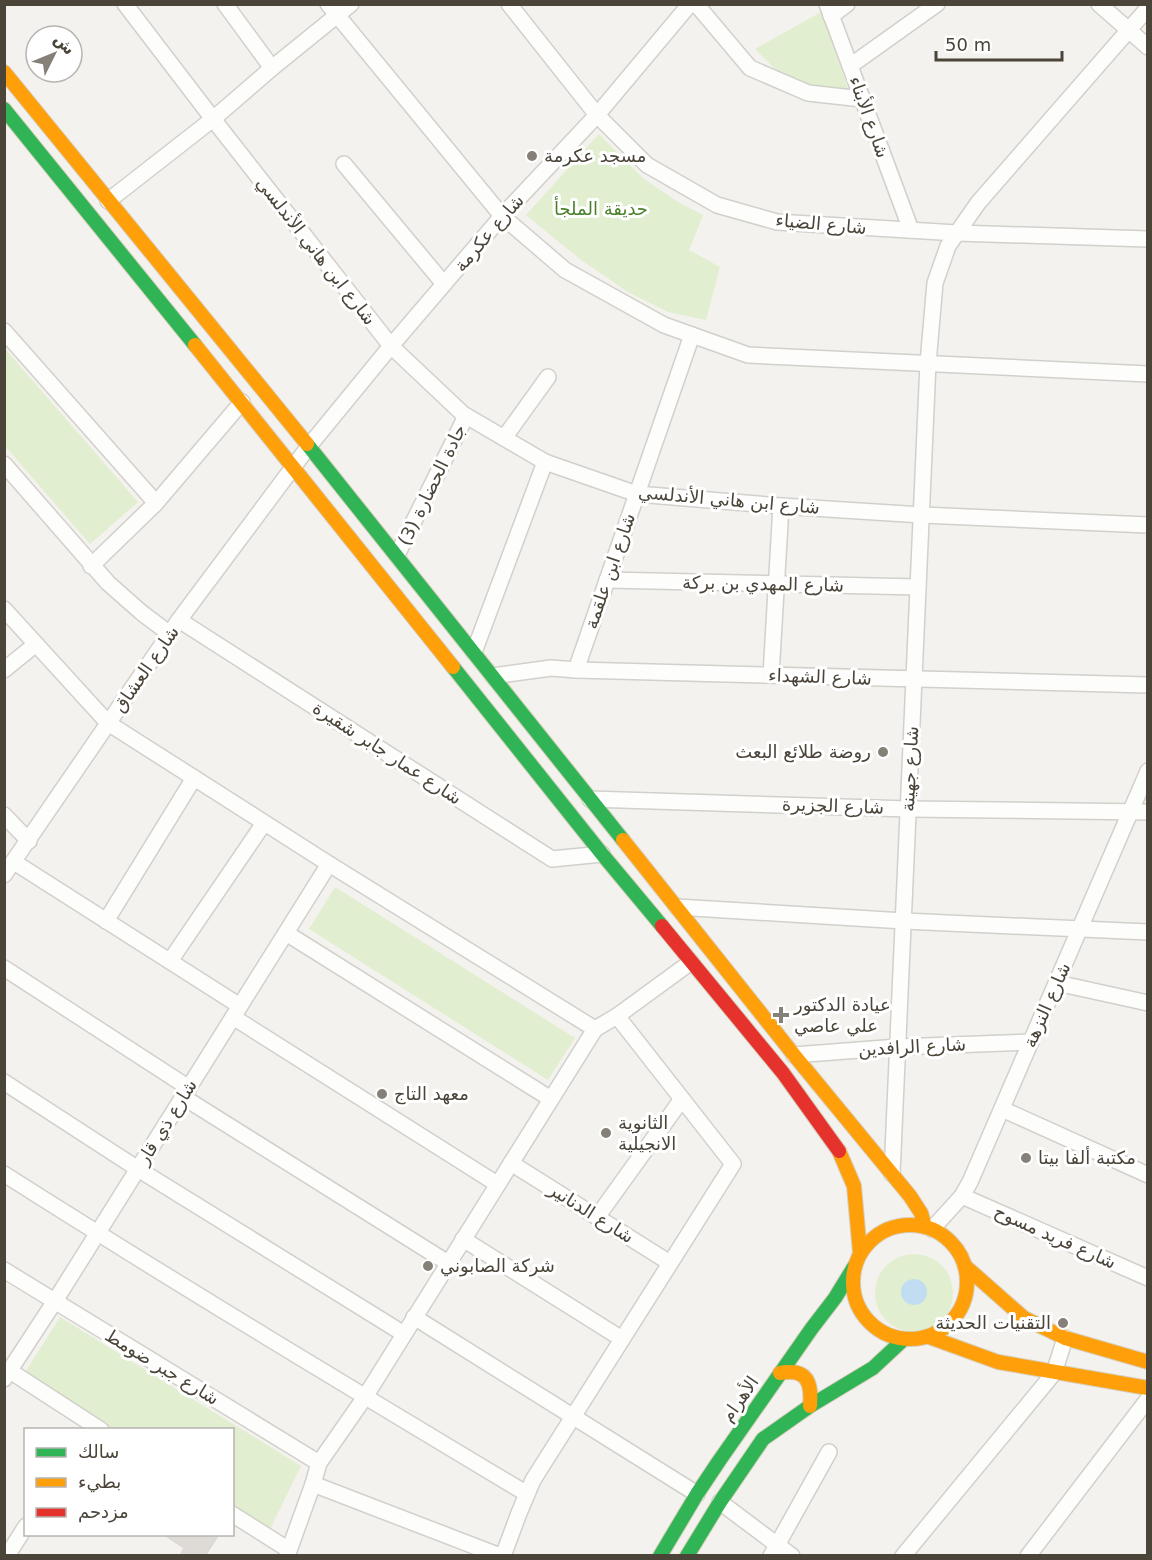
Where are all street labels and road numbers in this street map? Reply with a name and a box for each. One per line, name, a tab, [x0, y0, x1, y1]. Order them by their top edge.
street label: شارع الأبناء	[844, 73, 894, 161]
street label: شارع ابن هاني الأندلسي	[251, 172, 381, 330]
street label: شارع عكرمة	[449, 190, 529, 276]
street label: شارع الضياء	[775, 209, 867, 239]
street label: جادة الحضارة (3)	[393, 421, 470, 549]
street label: شارع ابن هاني الأندلسي	[637, 481, 821, 519]
street label: شارع ابن علقمة	[580, 510, 640, 632]
street label: شارع المهدي بن بركة	[682, 572, 844, 596]
street label: شارع العشاق	[108, 622, 184, 716]
street label: شارع الشهداء	[768, 664, 872, 690]
street label: شارع عمار جابر شقيرة	[308, 697, 466, 809]
street label: شارع جهينة	[897, 726, 923, 812]
street label: شارع الجزيرة	[782, 793, 884, 819]
street label: شارع النزهة	[1019, 959, 1075, 1051]
street label: شارع الرافدين	[858, 1033, 966, 1061]
street label: شارع ذي قار	[132, 1075, 202, 1170]
street label: شارع الدنانير	[543, 1178, 638, 1248]
street label: شارع فريد مسوح	[991, 1200, 1119, 1274]
street label: شارع جبر ضومط	[101, 1324, 223, 1410]
street label: الأهرام	[716, 1372, 764, 1426]

